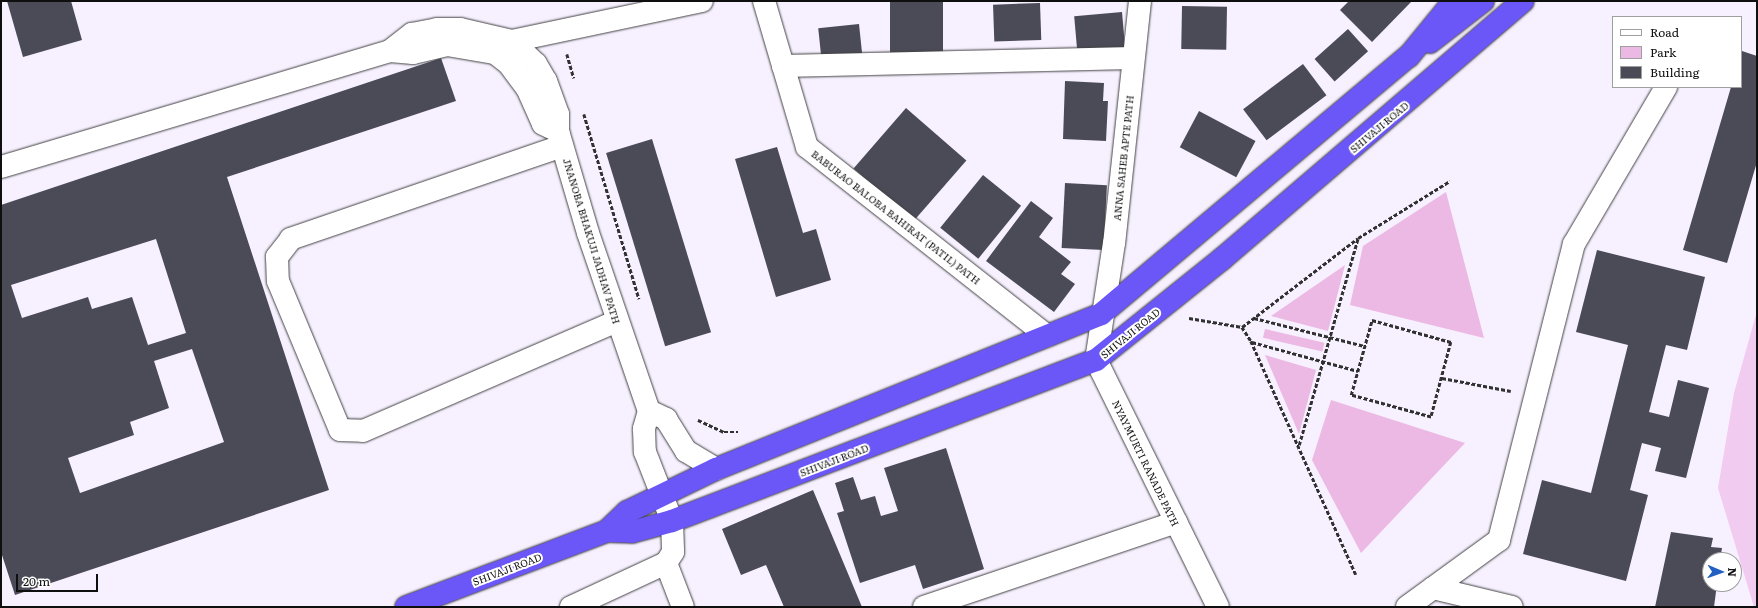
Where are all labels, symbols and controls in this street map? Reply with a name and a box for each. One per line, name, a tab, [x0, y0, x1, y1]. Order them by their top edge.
legend	[1612, 16, 1742, 88]
text: Road	[1650, 23, 1679, 41]
text: Park	[1650, 43, 1676, 61]
text: Building	[1650, 63, 1699, 81]
street label: ANNA SAHEB APTE PATH	[1110, 95, 1136, 221]
street label: SHIVAJI ROAD	[1347, 99, 1411, 155]
street label: BABURAO BALOBA BAHIRAT (PATIL) PATH	[809, 147, 983, 287]
street label: JNANOBA BHAKUJI JADHAV PATH	[561, 157, 623, 325]
street label: SHIVAJI ROAD	[1098, 305, 1162, 361]
street label: NYAYMURTI RANADE PATH	[1110, 398, 1182, 528]
street label: SHIVAJI ROAD	[798, 441, 870, 479]
street label: SHIVAJI ROAD	[471, 550, 543, 588]
north arrow	[1702, 552, 1742, 592]
scale bar	[18, 566, 100, 592]
text: N	[1725, 567, 1741, 577]
text: 20 m	[23, 572, 50, 590]

